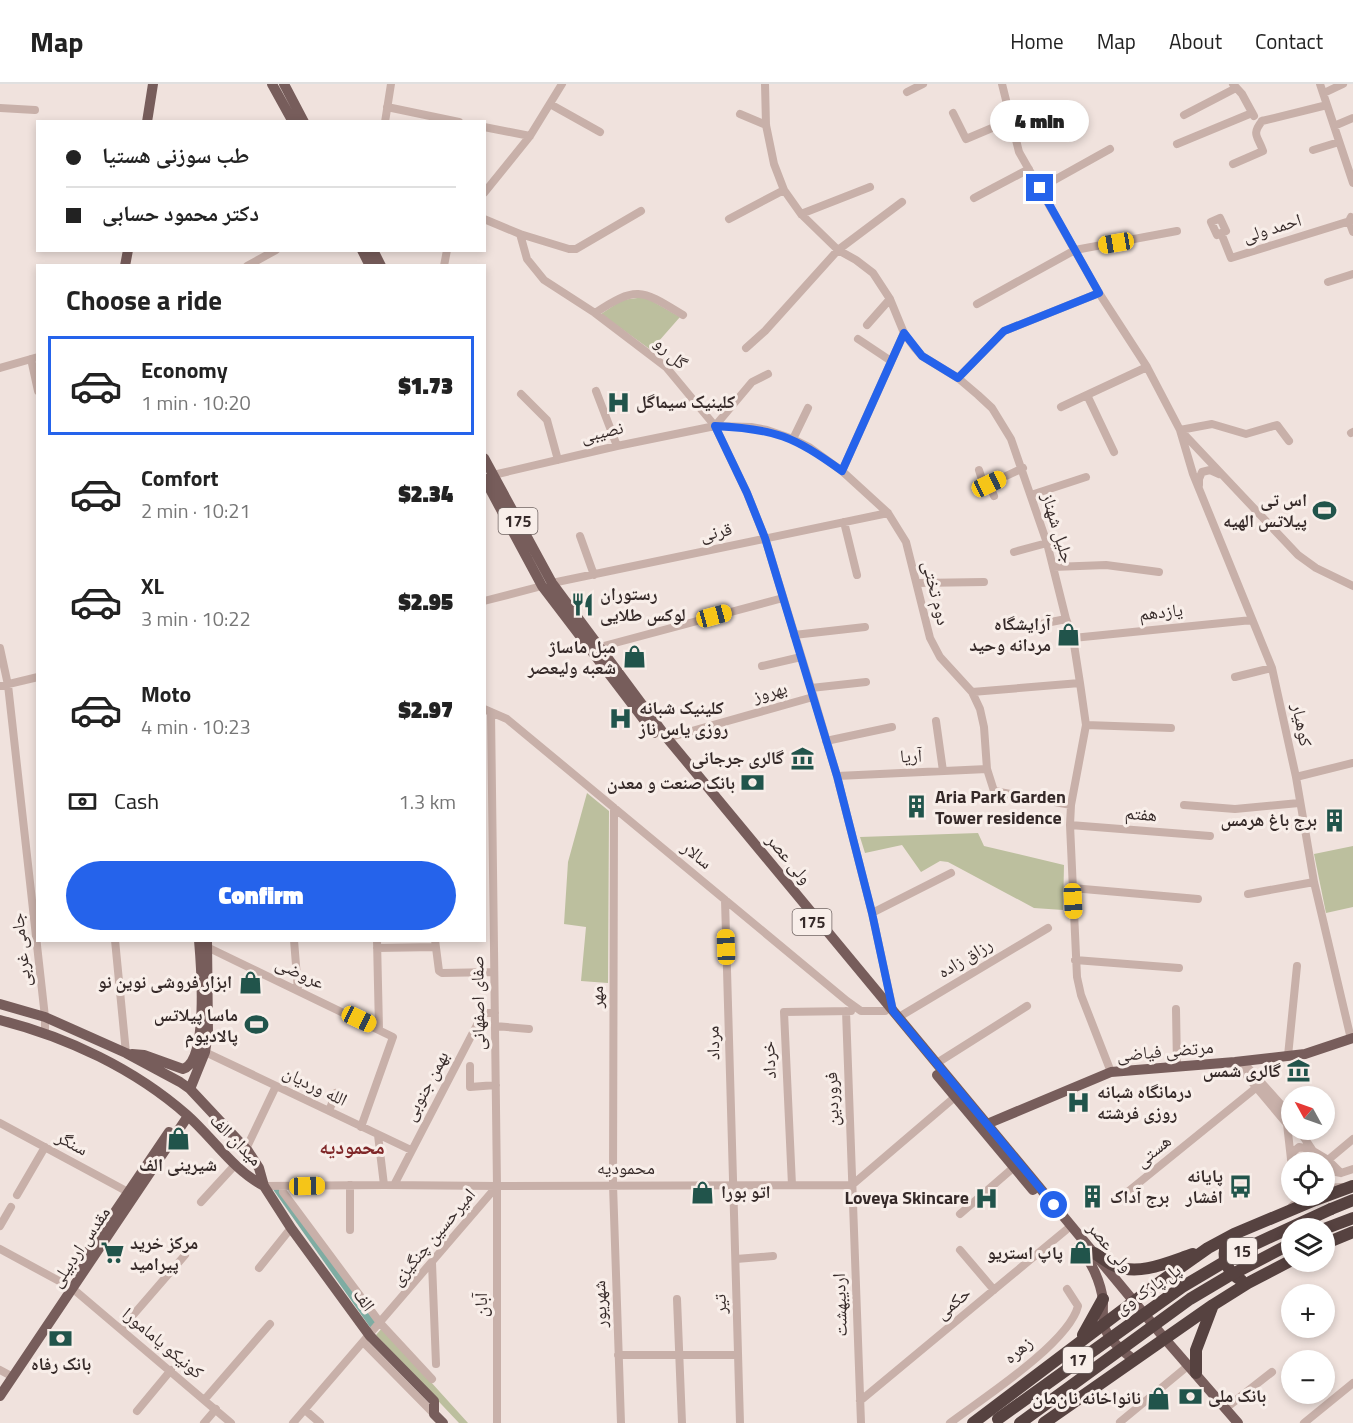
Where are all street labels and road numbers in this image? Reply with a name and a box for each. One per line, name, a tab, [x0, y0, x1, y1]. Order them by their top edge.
street label: احمد ولی	[1239, 206, 1305, 249]
street label: گل رو	[648, 330, 695, 376]
street label: نصیبی	[578, 414, 626, 450]
street label: جلیل شهناز	[1035, 488, 1082, 566]
road number: 175	[498, 508, 538, 534]
street label: قرنی	[697, 515, 734, 548]
street label: دوم تختی	[915, 558, 958, 628]
street label: یازدهم	[1138, 596, 1184, 627]
street label: بهروز	[749, 674, 790, 710]
street label: کوهیار	[1285, 700, 1320, 749]
street label: آریا	[899, 741, 923, 770]
street label: هفتم	[1124, 799, 1158, 828]
street label: ولی عصر	[759, 827, 819, 890]
street label: سالار	[675, 833, 719, 875]
road number: 175	[792, 909, 832, 935]
street label: جامی غربی	[3, 912, 38, 988]
street label: رزاق زاده	[932, 931, 997, 985]
street label: عروضی	[271, 949, 329, 996]
street label: صفای اصفهانی	[463, 955, 492, 1051]
street label: مهر	[583, 986, 610, 1009]
street label: مرداد	[698, 1025, 727, 1061]
street label: مرتضی فیاضی	[1115, 1033, 1214, 1068]
street label: خرداد	[754, 1040, 783, 1080]
street label: بهمن جنوبی	[396, 1046, 455, 1126]
street label: الله وردیان	[278, 1058, 352, 1113]
street label: فروردین	[817, 1071, 846, 1127]
street label: میدان الف	[204, 1107, 269, 1172]
street label: سنگر	[51, 1123, 93, 1162]
street label: هستی	[1129, 1128, 1177, 1174]
street label: محمودیه	[597, 1154, 655, 1181]
street label: امیرحسین چنگیزی	[384, 1182, 482, 1291]
street label: مقدس اردبیلی	[42, 1201, 117, 1293]
street label: ولی عصر	[1080, 1215, 1140, 1278]
road number: 15	[1227, 1238, 1257, 1264]
street label: پل پارک وی	[1109, 1256, 1186, 1321]
street label: اردیبهشت	[825, 1273, 854, 1337]
street label: شهریور	[585, 1280, 614, 1329]
street label: حکمی	[929, 1280, 976, 1326]
street label: الف	[347, 1283, 382, 1317]
street label: آبان	[467, 1292, 494, 1317]
street label: تیر	[706, 1294, 733, 1315]
street label: کونیکو یامامورا	[117, 1300, 210, 1385]
street label: زهره	[997, 1329, 1038, 1370]
road number: 17	[1063, 1347, 1093, 1373]

